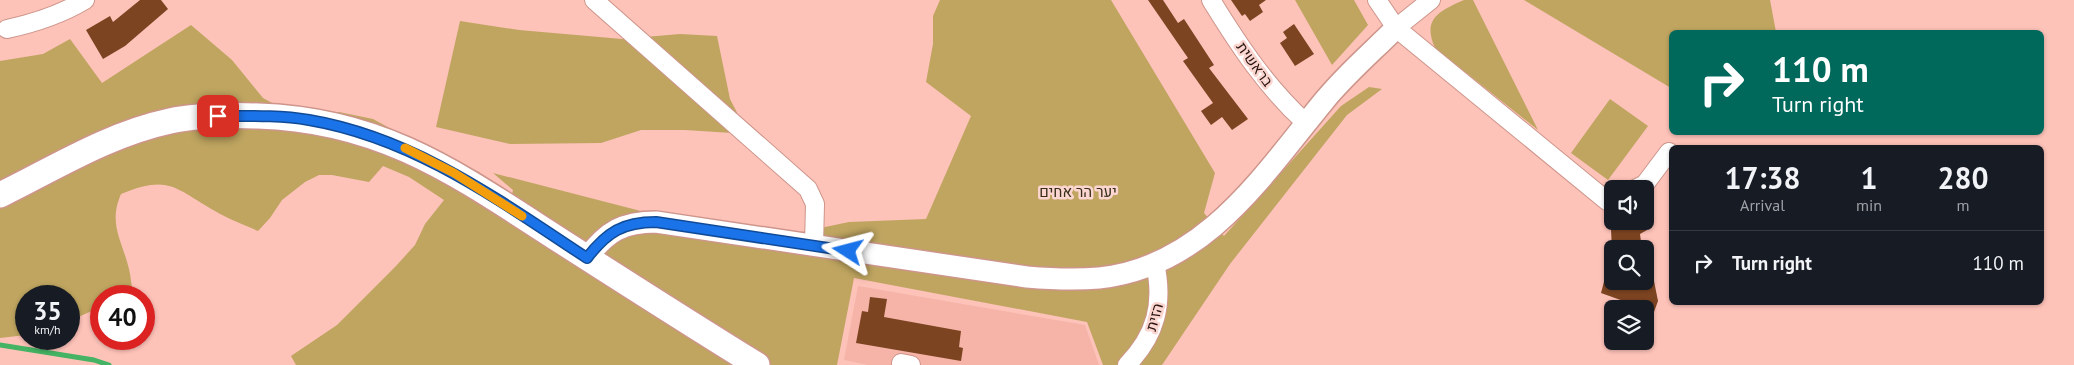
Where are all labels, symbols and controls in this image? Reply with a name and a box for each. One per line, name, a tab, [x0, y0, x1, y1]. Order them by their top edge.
street label: בראשית	[1232, 38, 1278, 90]
text: 110 m	[1772, 46, 1869, 92]
icon: right	[1689, 50, 1754, 115]
text: Turn right	[1772, 90, 1864, 118]
pin	[197, 95, 239, 137]
icon: arrive	[204, 102, 232, 130]
text: 17:38	[1724, 158, 1801, 197]
text: 1	[1861, 158, 1878, 197]
text: 280	[1937, 158, 1989, 197]
map controls	[1604, 180, 1654, 350]
button: sound	[1604, 180, 1654, 230]
park label: יער הר אחים	[1039, 182, 1117, 201]
text: Arrival	[1740, 195, 1785, 215]
text: min	[1856, 195, 1882, 215]
text: m	[1957, 195, 1970, 215]
position arrow	[821, 224, 873, 276]
button: search	[1604, 240, 1654, 290]
icon: right	[1689, 249, 1717, 277]
text: Turn right	[1732, 251, 1812, 275]
text: 110 m	[1972, 251, 2024, 275]
speed limit sign: 40	[90, 285, 155, 350]
text: 35	[33, 295, 62, 327]
button: layers	[1604, 300, 1654, 350]
street label: הזית	[1141, 301, 1167, 333]
text: km/h	[34, 322, 61, 337]

